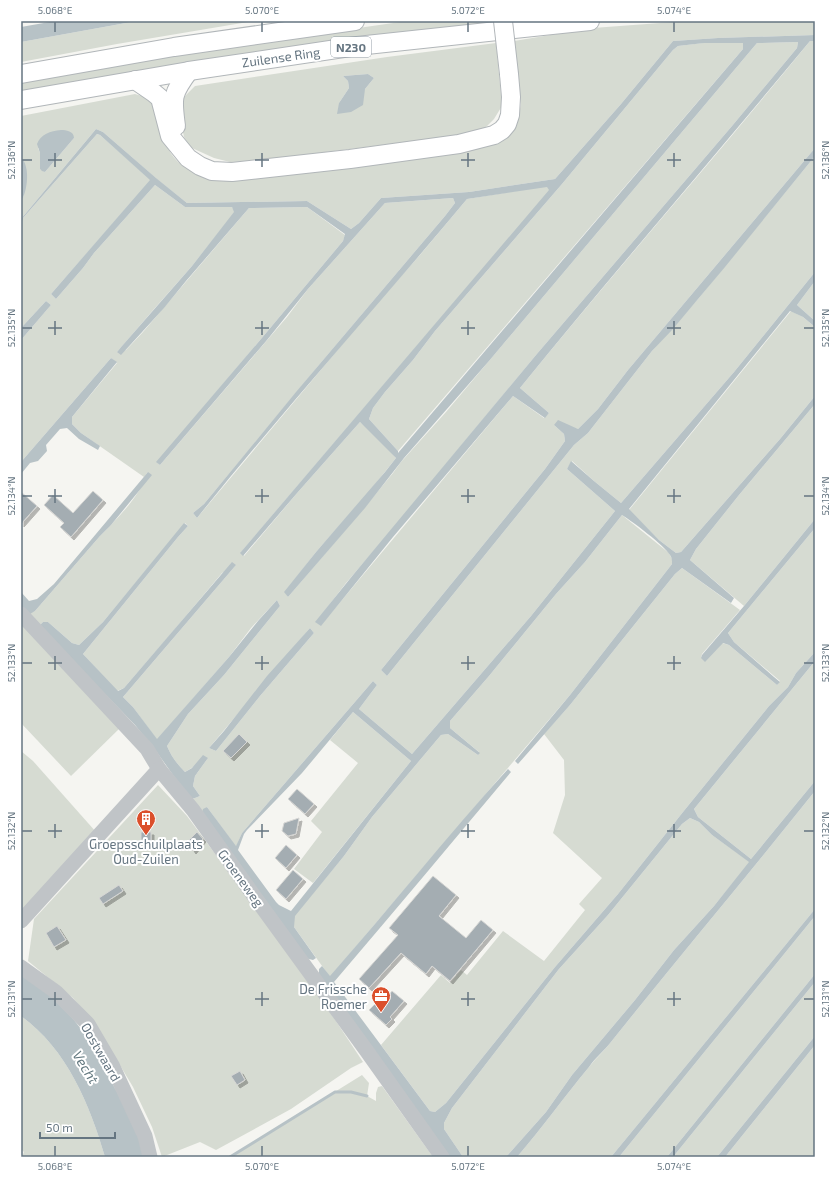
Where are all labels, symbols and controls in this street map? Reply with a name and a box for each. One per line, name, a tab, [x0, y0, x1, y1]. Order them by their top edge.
text: 5.068°E	[38, 4, 73, 16]
text: 5.070°E	[245, 4, 279, 16]
text: 5.072°E	[451, 4, 485, 16]
text: 5.074°E	[657, 4, 691, 16]
road number: N230	[331, 37, 371, 57]
street label: Zuilense Ring	[241, 44, 321, 70]
text: 52.136°N	[5, 141, 17, 179]
text: 52.136°N	[819, 141, 831, 179]
text: 52.135°N	[5, 309, 17, 347]
text: 52.135°N	[819, 309, 831, 347]
text: 52.134°N	[5, 476, 17, 516]
text: 52.134°N	[819, 476, 831, 516]
text: 52.133°N	[5, 644, 17, 682]
text: 52.133°N	[819, 644, 831, 682]
building icon: Groepsschuilplaats Oud-Zuilen	[135, 808, 157, 836]
text: 52.132°N	[5, 812, 17, 850]
text: 52.132°N	[819, 812, 831, 850]
place label: Groepsschuilplaats Oud-Zuilen	[89, 836, 203, 867]
street label: Groeneweg	[215, 846, 267, 910]
text: 52.131°N	[5, 980, 17, 1018]
text: 52.131°N	[819, 980, 831, 1018]
place label: De Frissche Roemer	[299, 981, 367, 1012]
office icon: De Frissche Roemer	[370, 985, 392, 1013]
street label: Oostwaard	[78, 1020, 124, 1084]
water label: Vecht	[69, 1047, 103, 1087]
scale bar	[40, 1114, 115, 1140]
text: 50 m	[46, 1120, 73, 1134]
text: 5.068°E	[38, 1160, 73, 1172]
text: 5.070°E	[245, 1160, 279, 1172]
text: 5.072°E	[451, 1160, 485, 1172]
text: 5.074°E	[657, 1160, 691, 1172]

